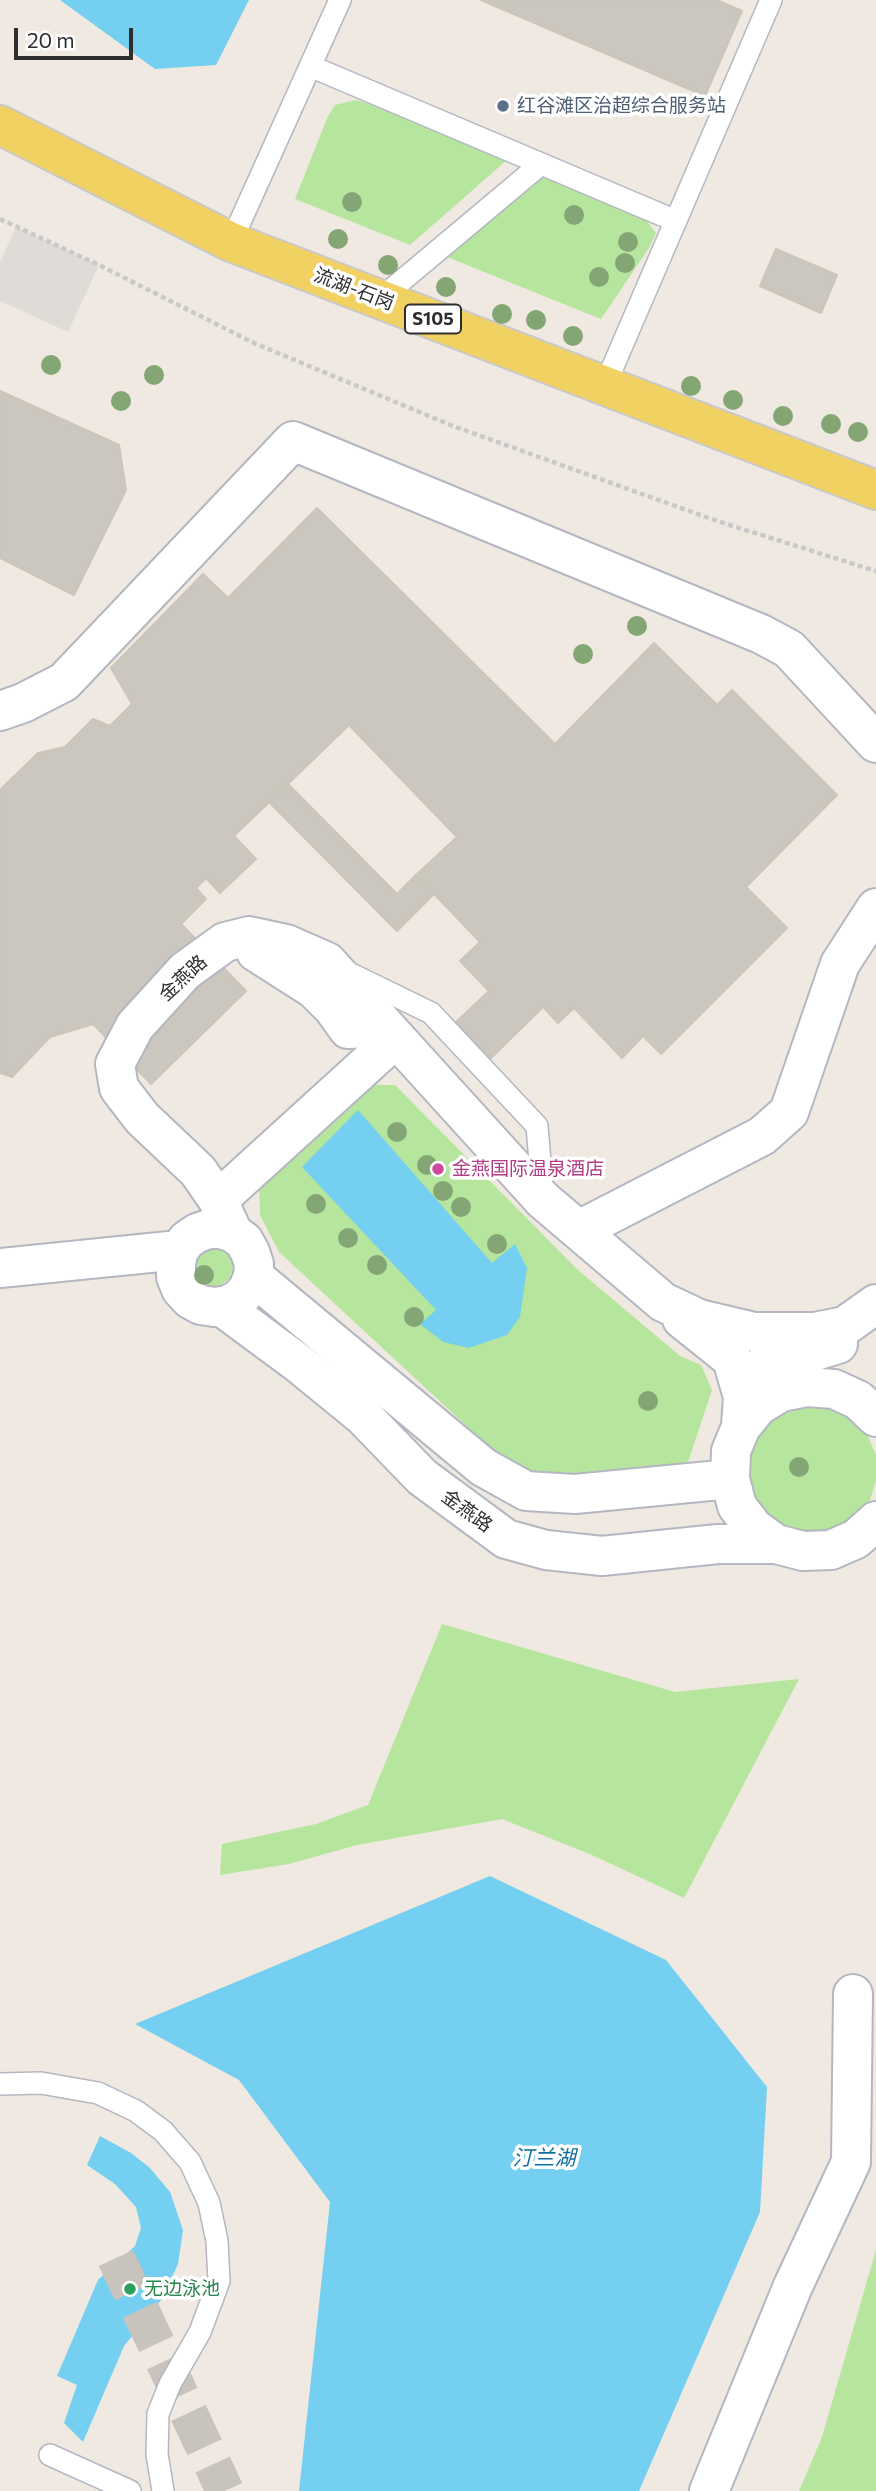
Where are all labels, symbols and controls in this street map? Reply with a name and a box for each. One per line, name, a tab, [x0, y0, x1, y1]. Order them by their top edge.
scale bar	[18, 14, 136, 58]
text: 20 m	[27, 27, 75, 52]
place label: 红谷滩区治超综合服务站	[517, 95, 726, 117]
marker: 红谷滩区治超综合服务站	[495, 98, 511, 114]
street label: 流湖-石岗	[311, 263, 397, 315]
road number: S105	[405, 304, 461, 334]
street label: 金燕路	[154, 950, 212, 1006]
place label: 金燕国际温泉酒店	[452, 1158, 604, 1180]
marker: 金燕国际温泉酒店	[430, 1161, 446, 1177]
street label: 金燕路	[437, 1485, 497, 1537]
water label: 汀兰湖	[513, 2145, 575, 2171]
place label: 无边泳池	[144, 2278, 220, 2300]
marker: 无边泳池	[122, 2281, 138, 2297]

